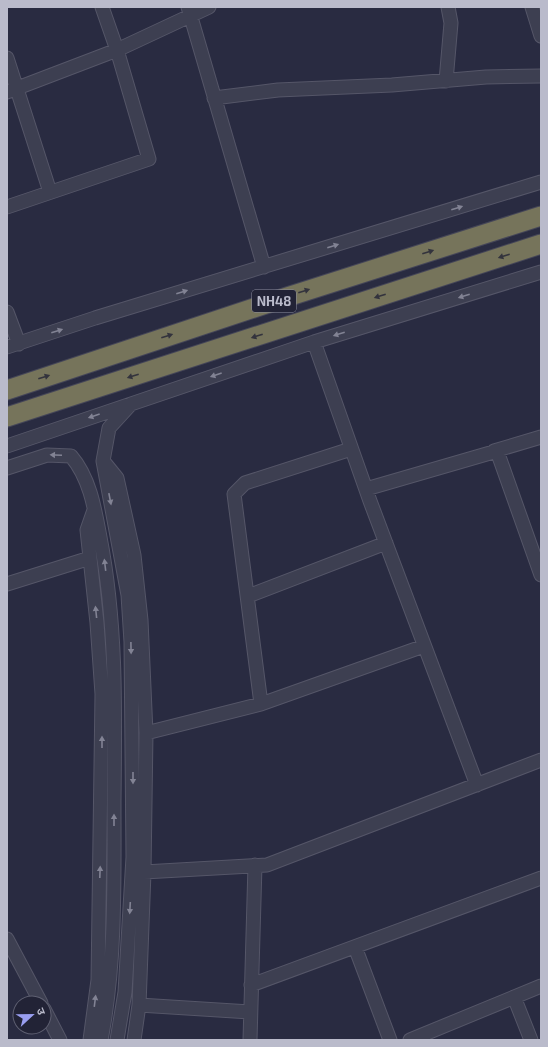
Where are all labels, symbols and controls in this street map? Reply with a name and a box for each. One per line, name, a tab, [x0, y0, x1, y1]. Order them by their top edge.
one-way arrow	[451, 205, 463, 211]
one-way arrow	[327, 243, 339, 249]
one-way arrow	[422, 249, 434, 255]
one-way arrow	[498, 253, 510, 259]
one-way arrow	[298, 288, 310, 294]
one-way arrow	[176, 289, 188, 295]
road number: NH48	[252, 290, 296, 312]
one-way arrow	[374, 293, 386, 299]
one-way arrow	[457, 293, 469, 299]
one-way arrow	[52, 328, 64, 334]
one-way arrow	[333, 331, 345, 337]
one-way arrow	[162, 333, 174, 339]
one-way arrow	[250, 333, 262, 339]
one-way arrow	[210, 372, 222, 378]
one-way arrow	[127, 373, 139, 379]
one-way arrow	[38, 374, 50, 380]
one-way arrow	[88, 413, 100, 419]
one-way arrow	[49, 452, 62, 458]
one-way arrow	[107, 493, 113, 505]
one-way arrow	[102, 559, 108, 571]
one-way arrow	[93, 606, 99, 618]
one-way arrow	[128, 642, 135, 654]
one-way arrow	[99, 735, 105, 748]
one-way arrow	[130, 772, 136, 785]
one-way arrow	[111, 813, 117, 826]
one-way arrow	[97, 865, 103, 878]
one-way arrow	[126, 902, 133, 914]
north arrow	[12, 995, 52, 1035]
one-way arrow	[92, 995, 98, 1007]
text: उ	[35, 1006, 49, 1017]

